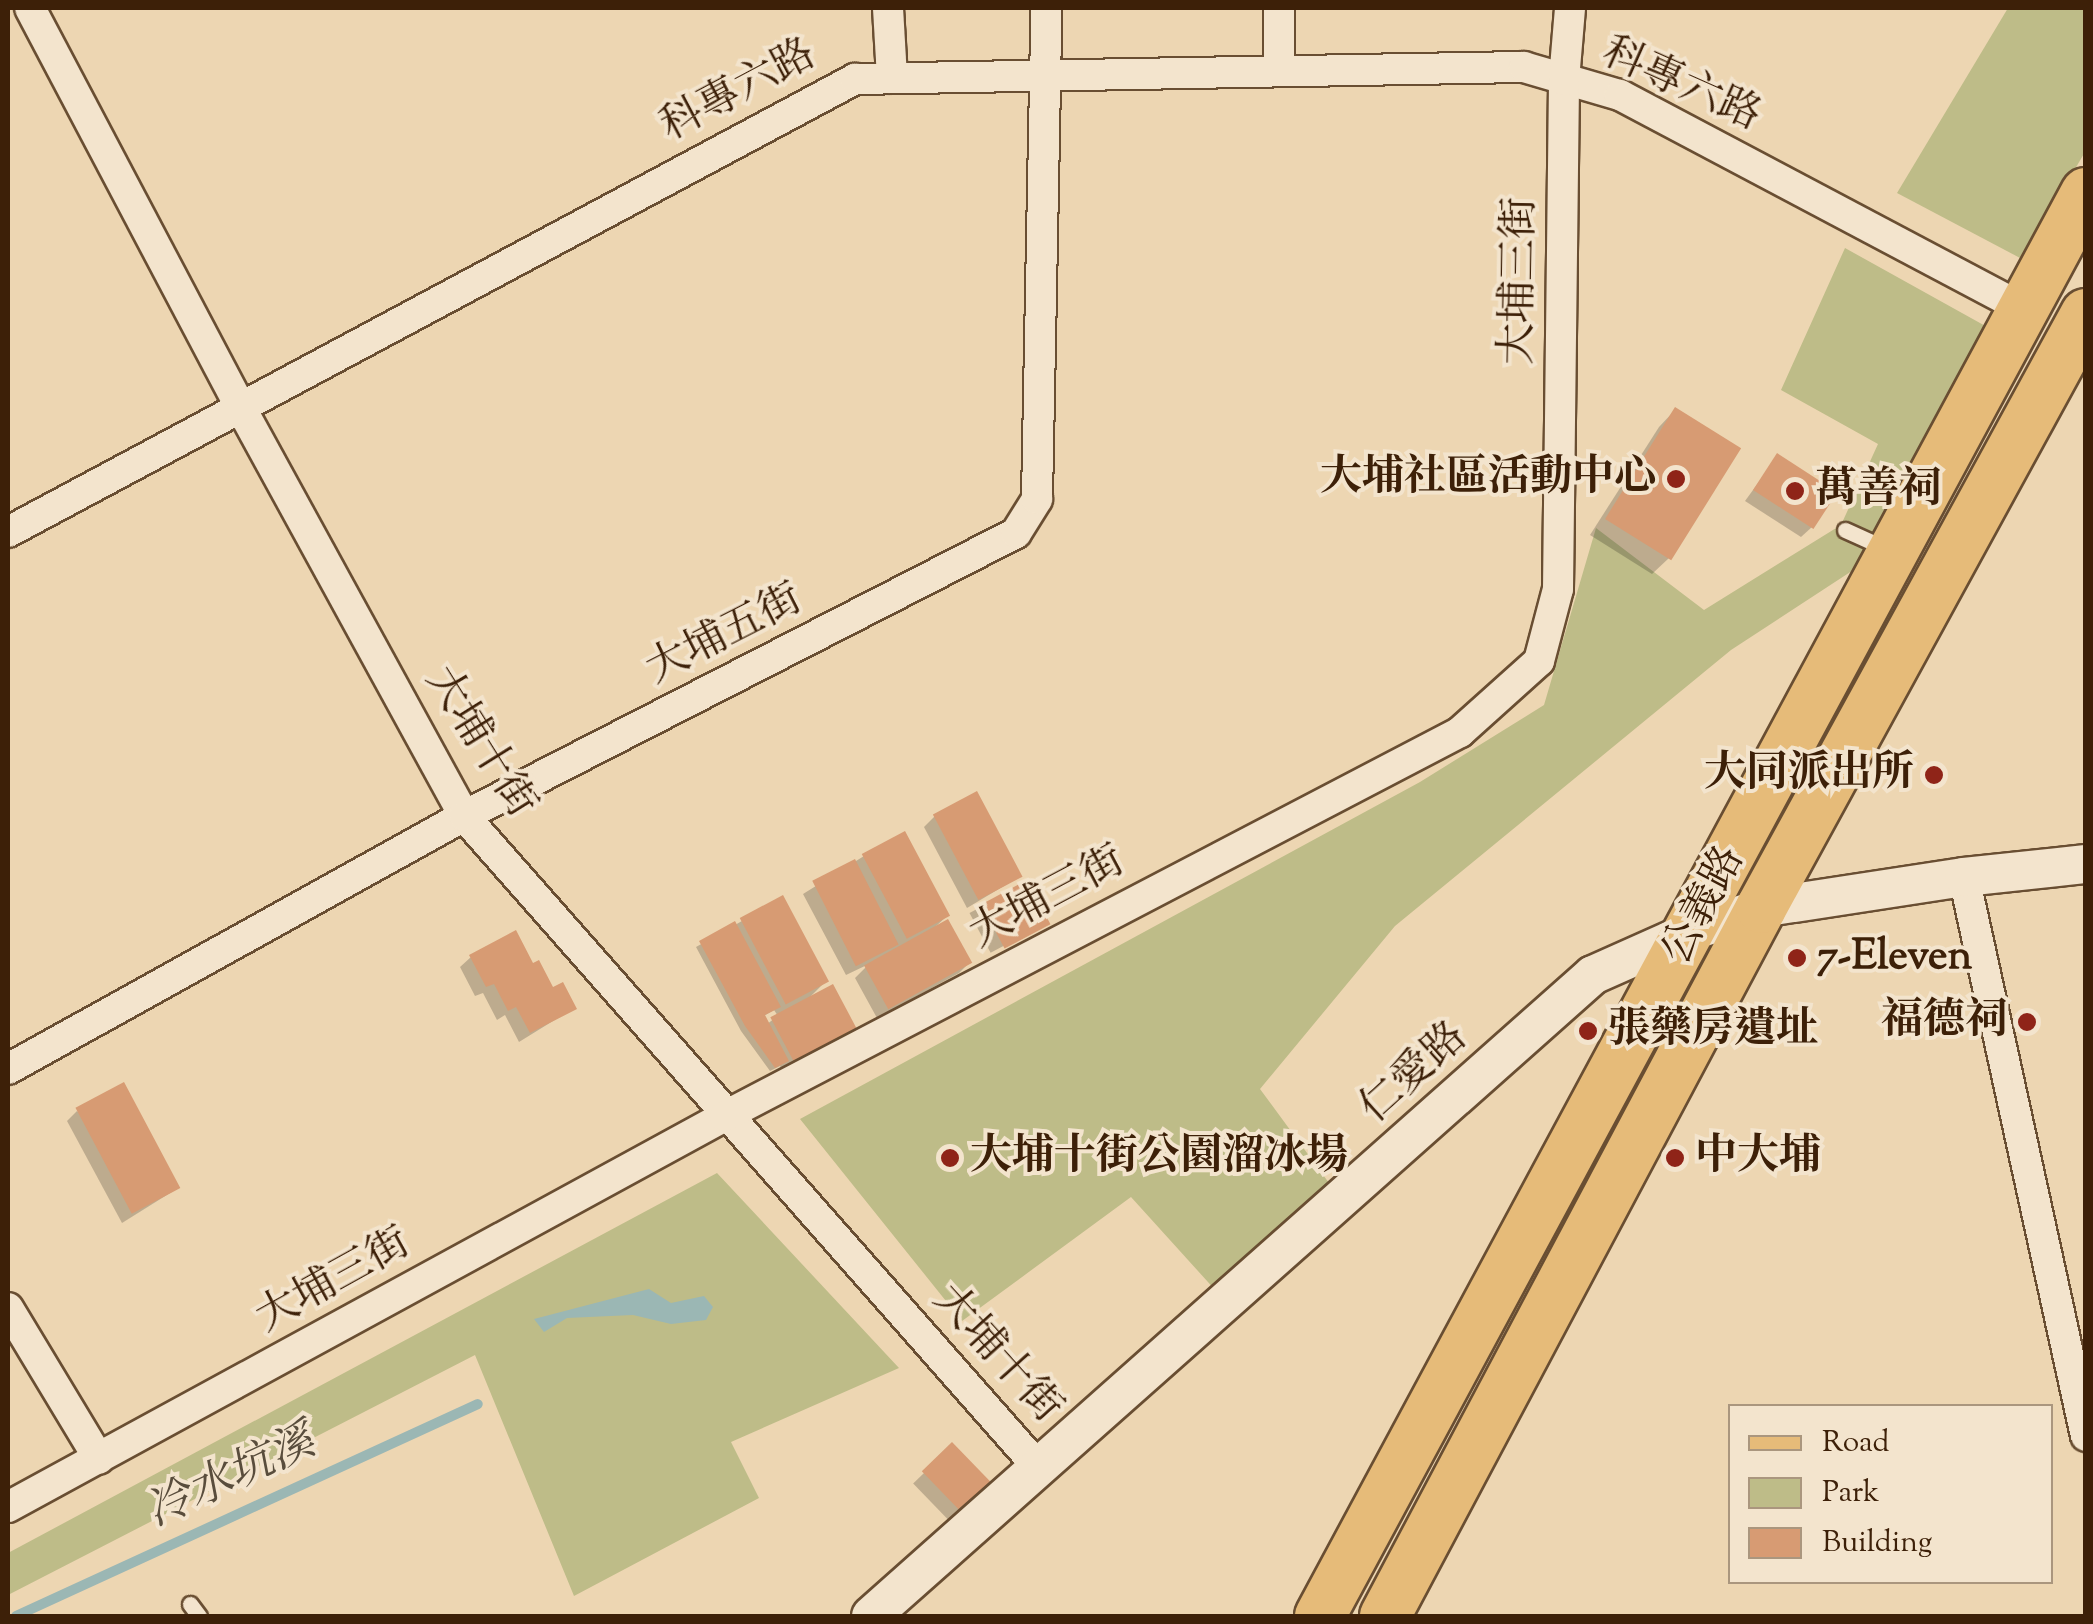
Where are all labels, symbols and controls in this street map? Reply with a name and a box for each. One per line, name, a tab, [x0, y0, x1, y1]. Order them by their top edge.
street label: 科專六路	[1594, 29, 1768, 143]
street label: 科專六路	[653, 30, 825, 154]
street label: 大埔三街	[1494, 197, 1548, 365]
place label: 大埔社區活動中心	[1320, 454, 1656, 504]
place label: 萬善祠	[1815, 466, 1941, 516]
marker: 大埔社區活動中心	[1665, 468, 1687, 490]
marker: 萬善祠	[1784, 480, 1806, 502]
street label: 大埔五街	[639, 575, 811, 697]
street label: 大埔十街	[413, 658, 545, 828]
place label: 大同派出所	[1704, 750, 1914, 800]
marker: 大同派出所	[1923, 764, 1945, 786]
street label: 大埔三街	[962, 837, 1134, 961]
street label: 公義路	[1653, 839, 1757, 973]
place label: 7-Eleven	[1817, 933, 1972, 983]
marker: 7-Eleven	[1786, 947, 1808, 969]
place label: 福德祠	[1881, 997, 2007, 1047]
place label: 張藥房遺址	[1608, 1006, 1818, 1056]
marker: 福德祠	[2016, 1011, 2038, 1033]
street label: 仁愛路	[1351, 1013, 1479, 1135]
marker: 張藥房遺址	[1577, 1020, 1599, 1042]
place label: 大埔十街公園溜冰場	[970, 1133, 1348, 1183]
place label: 中大埔	[1695, 1133, 1821, 1183]
marker: 大埔十街公園溜冰場	[939, 1147, 961, 1169]
marker: 中大埔	[1664, 1147, 1686, 1169]
street label: 大埔三街	[248, 1219, 420, 1345]
street label: 大埔十街	[921, 1276, 1071, 1434]
legend	[1728, 1404, 2053, 1584]
water label: 冷水坑溪	[139, 1416, 325, 1542]
text: Road	[1822, 1422, 1889, 1465]
text: Park	[1822, 1472, 1879, 1515]
text: Building	[1822, 1522, 1932, 1565]

